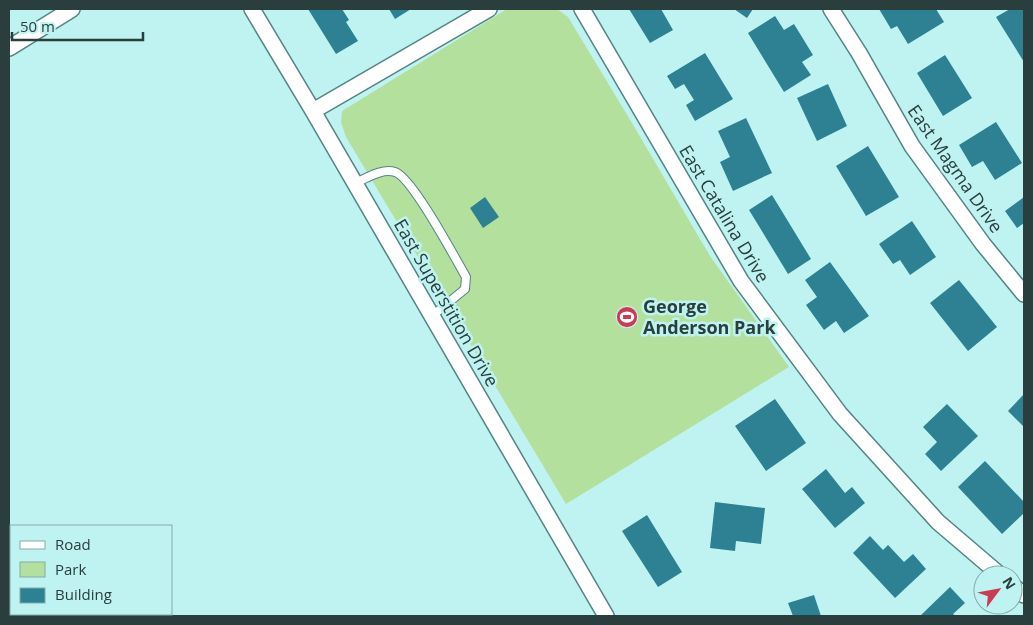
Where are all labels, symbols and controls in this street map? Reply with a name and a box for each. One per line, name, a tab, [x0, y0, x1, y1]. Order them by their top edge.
scale bar	[12, 10, 144, 42]
text: 50 m	[20, 16, 55, 36]
street label: East Magma Drive	[903, 100, 1009, 237]
street label: East Catalina Drive	[674, 140, 775, 287]
street label: East Superstition Drive	[389, 214, 505, 391]
place label: George Anderson Park	[643, 294, 776, 339]
sports icon: George Anderson Park	[615, 305, 639, 329]
legend	[10, 525, 172, 615]
text: Road	[55, 534, 91, 554]
text: Park	[55, 559, 86, 579]
north arrow	[973, 565, 1023, 615]
text: N	[998, 573, 1021, 593]
text: Building	[55, 584, 112, 604]

